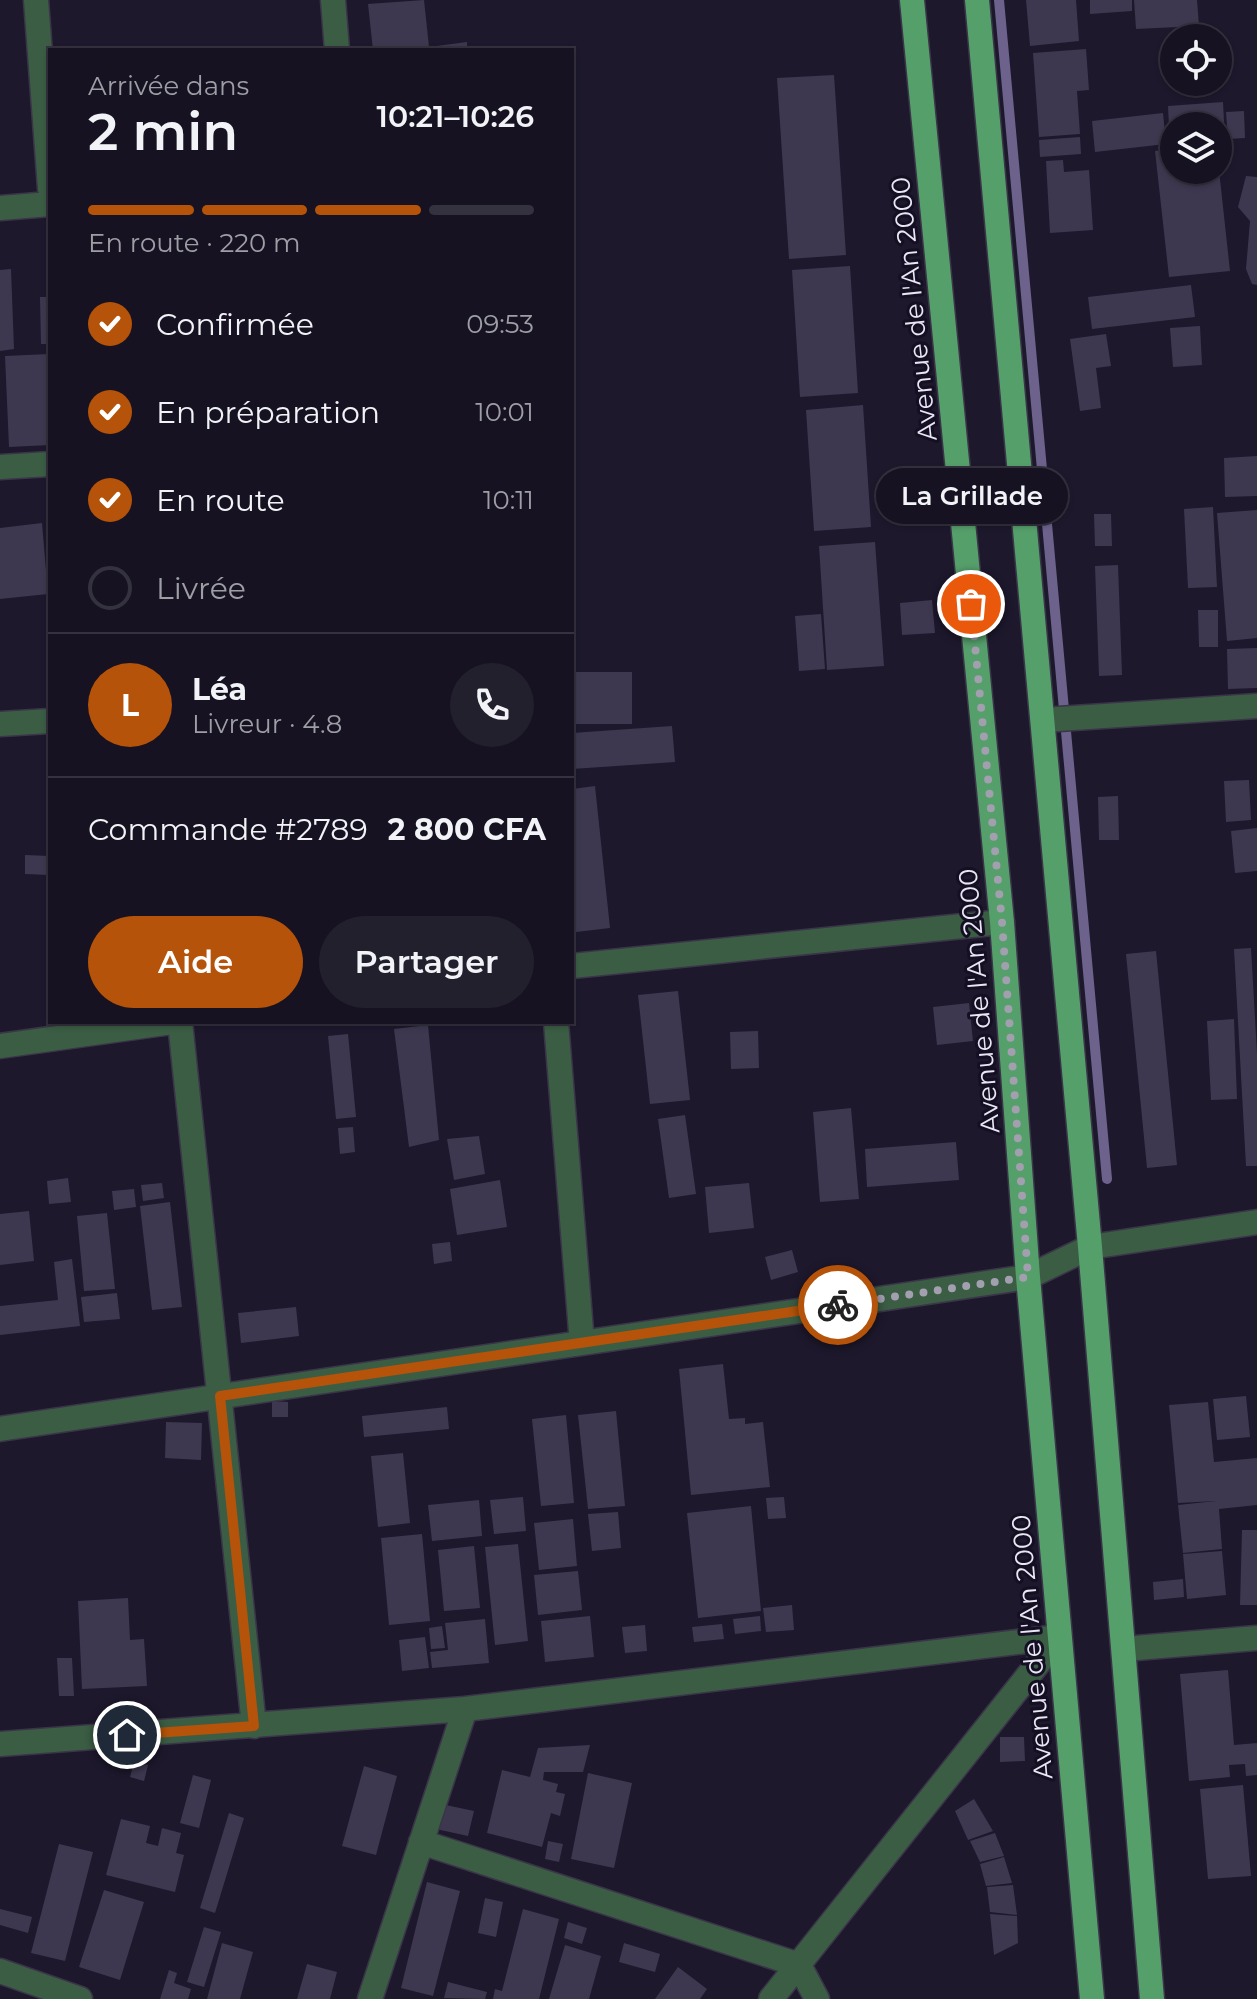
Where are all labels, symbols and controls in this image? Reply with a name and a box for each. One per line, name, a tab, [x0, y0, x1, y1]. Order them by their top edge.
map controls	[1160, 24, 1232, 184]
button: locate	[1160, 24, 1232, 96]
text: Arrivée dans	[88, 70, 249, 102]
text: 10:21–10:26	[377, 98, 534, 135]
text: 2 min	[88, 100, 238, 163]
button: layers	[1160, 112, 1232, 184]
street label: Avenue de l'An 2000	[884, 175, 944, 443]
text: En route · 220 m	[88, 227, 301, 259]
icon: check	[88, 302, 132, 346]
text: Confirmée	[156, 306, 314, 343]
text: 09:53	[466, 308, 534, 340]
icon: check	[88, 390, 132, 434]
text: En préparation	[156, 394, 380, 431]
text: 10:01	[475, 396, 534, 428]
callout: La Grillade	[875, 468, 1067, 524]
icon: check	[88, 478, 132, 522]
text: La Grillade	[901, 480, 1043, 512]
text: En route	[156, 482, 285, 519]
text: 10:11	[483, 484, 534, 516]
text: Livrée	[156, 570, 246, 607]
pin	[937, 570, 1005, 638]
icon: bag	[949, 582, 993, 626]
button: phone	[450, 663, 534, 747]
text: Léa	[192, 671, 247, 708]
text: L	[121, 687, 139, 724]
text: Livreur · 4.8	[192, 708, 342, 740]
text: Commande #2789	[88, 811, 368, 848]
text: 2 800 CFA	[388, 811, 546, 848]
street label: Avenue de l'An 2000	[951, 867, 1007, 1135]
button: Aide	[88, 916, 303, 1008]
button: Partager	[319, 916, 534, 1008]
courier	[798, 1265, 878, 1345]
icon: bike	[816, 1283, 860, 1327]
street label: Avenue de l'An 2000	[1004, 1513, 1060, 1781]
pin	[93, 1701, 161, 1769]
icon: home	[105, 1713, 149, 1757]

